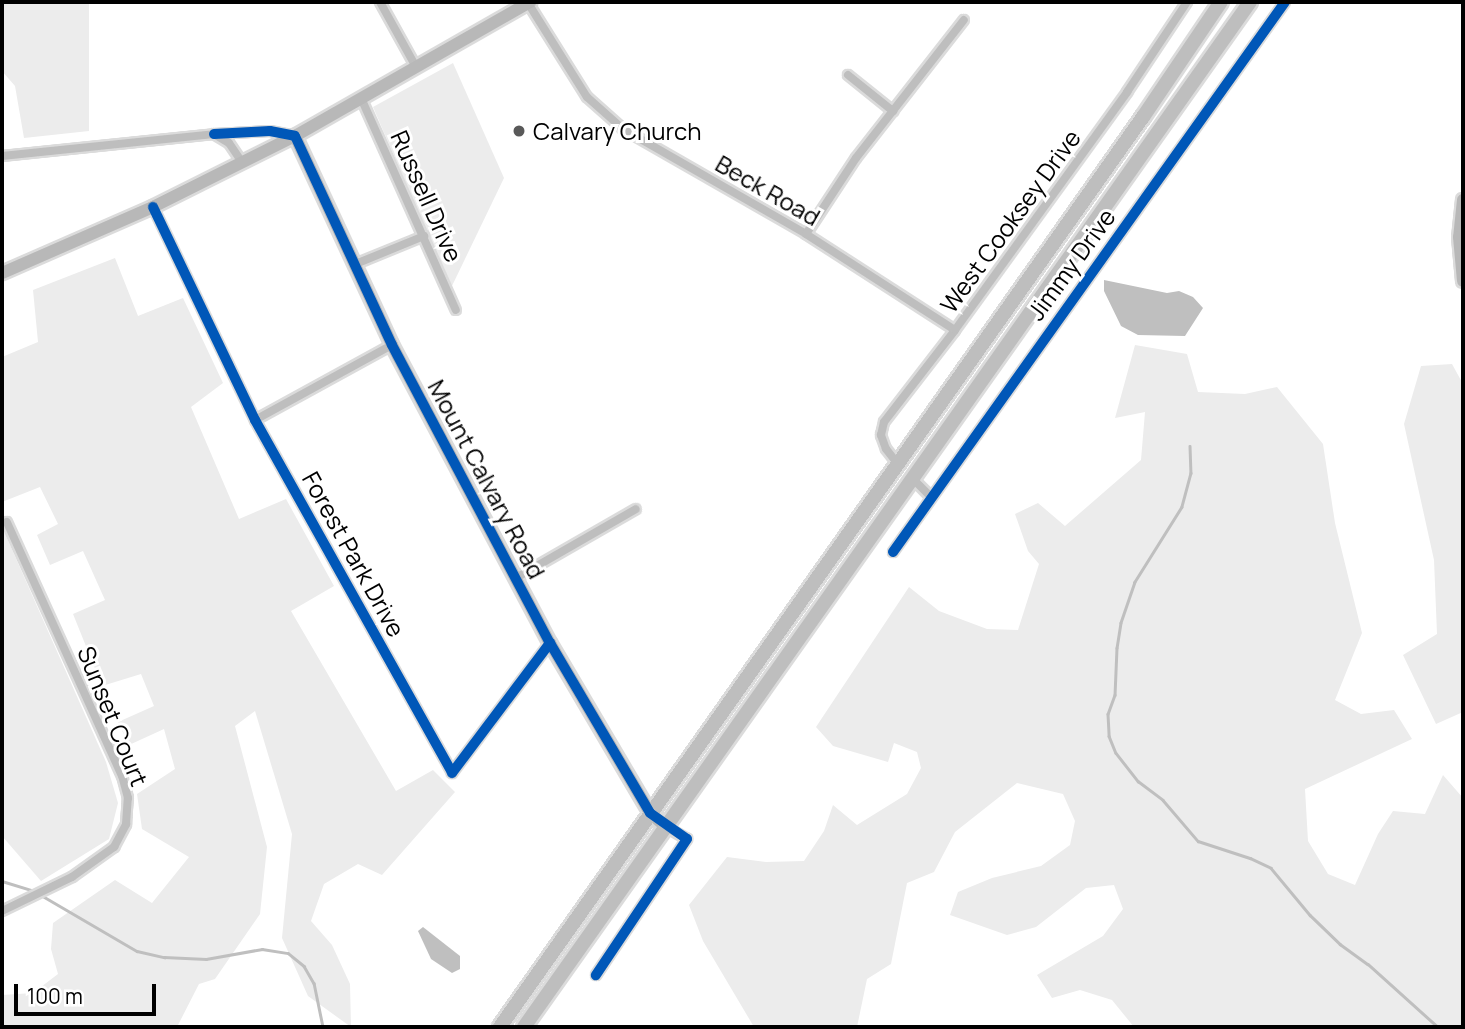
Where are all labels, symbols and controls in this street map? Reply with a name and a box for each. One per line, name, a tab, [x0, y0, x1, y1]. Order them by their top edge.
place label: Calvary Church	[533, 117, 701, 145]
marker: Calvary Church	[511, 123, 527, 139]
street label: West Cooksey Drive	[934, 124, 1086, 318]
street label: Russell Drive	[385, 126, 469, 266]
street label: Beck Road	[711, 149, 825, 231]
street label: Jimmy Drive	[1021, 203, 1121, 325]
street label: Mount Calvary Road	[422, 375, 552, 583]
street label: Forest Park Drive	[297, 467, 411, 641]
street label: Sunset Court	[72, 642, 154, 790]
scale bar	[18, 970, 159, 1014]
text: 100 m	[27, 982, 83, 1010]

